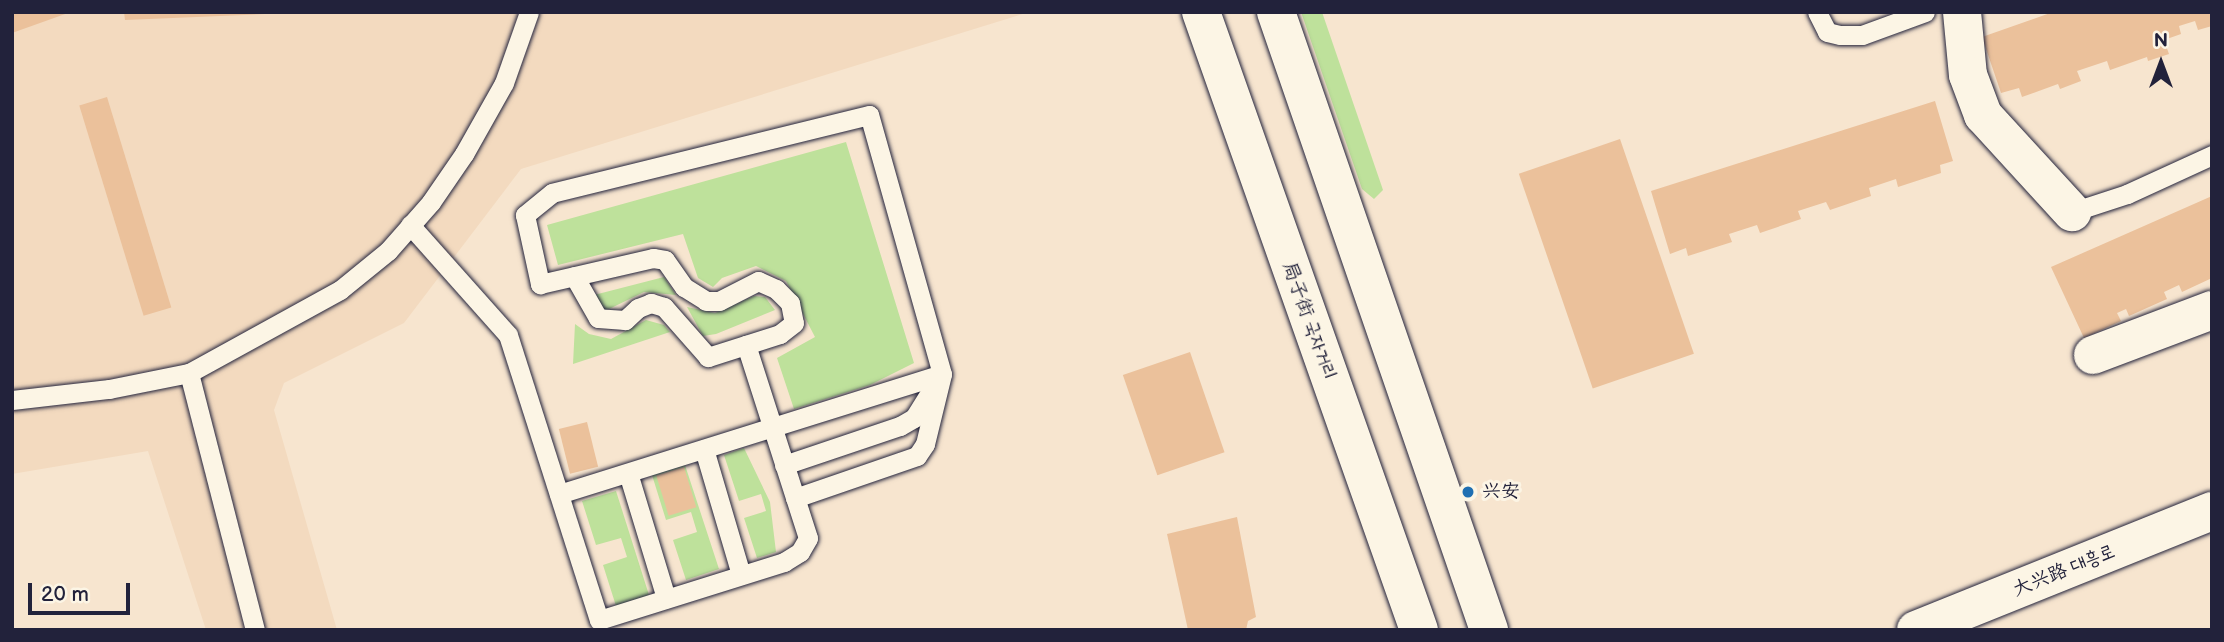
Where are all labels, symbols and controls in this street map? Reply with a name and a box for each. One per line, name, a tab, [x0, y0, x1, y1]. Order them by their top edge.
north arrow	[2126, 28, 2196, 98]
text: N	[2154, 30, 2168, 53]
street label: 局子街 국자거리	[1277, 259, 1341, 383]
place label: 兴安	[1482, 481, 1520, 503]
marker: 兴安	[1460, 484, 1476, 500]
street label: 大兴路 대흥로	[2010, 540, 2118, 602]
scale bar	[32, 568, 133, 612]
text: 20 m	[41, 582, 89, 607]

